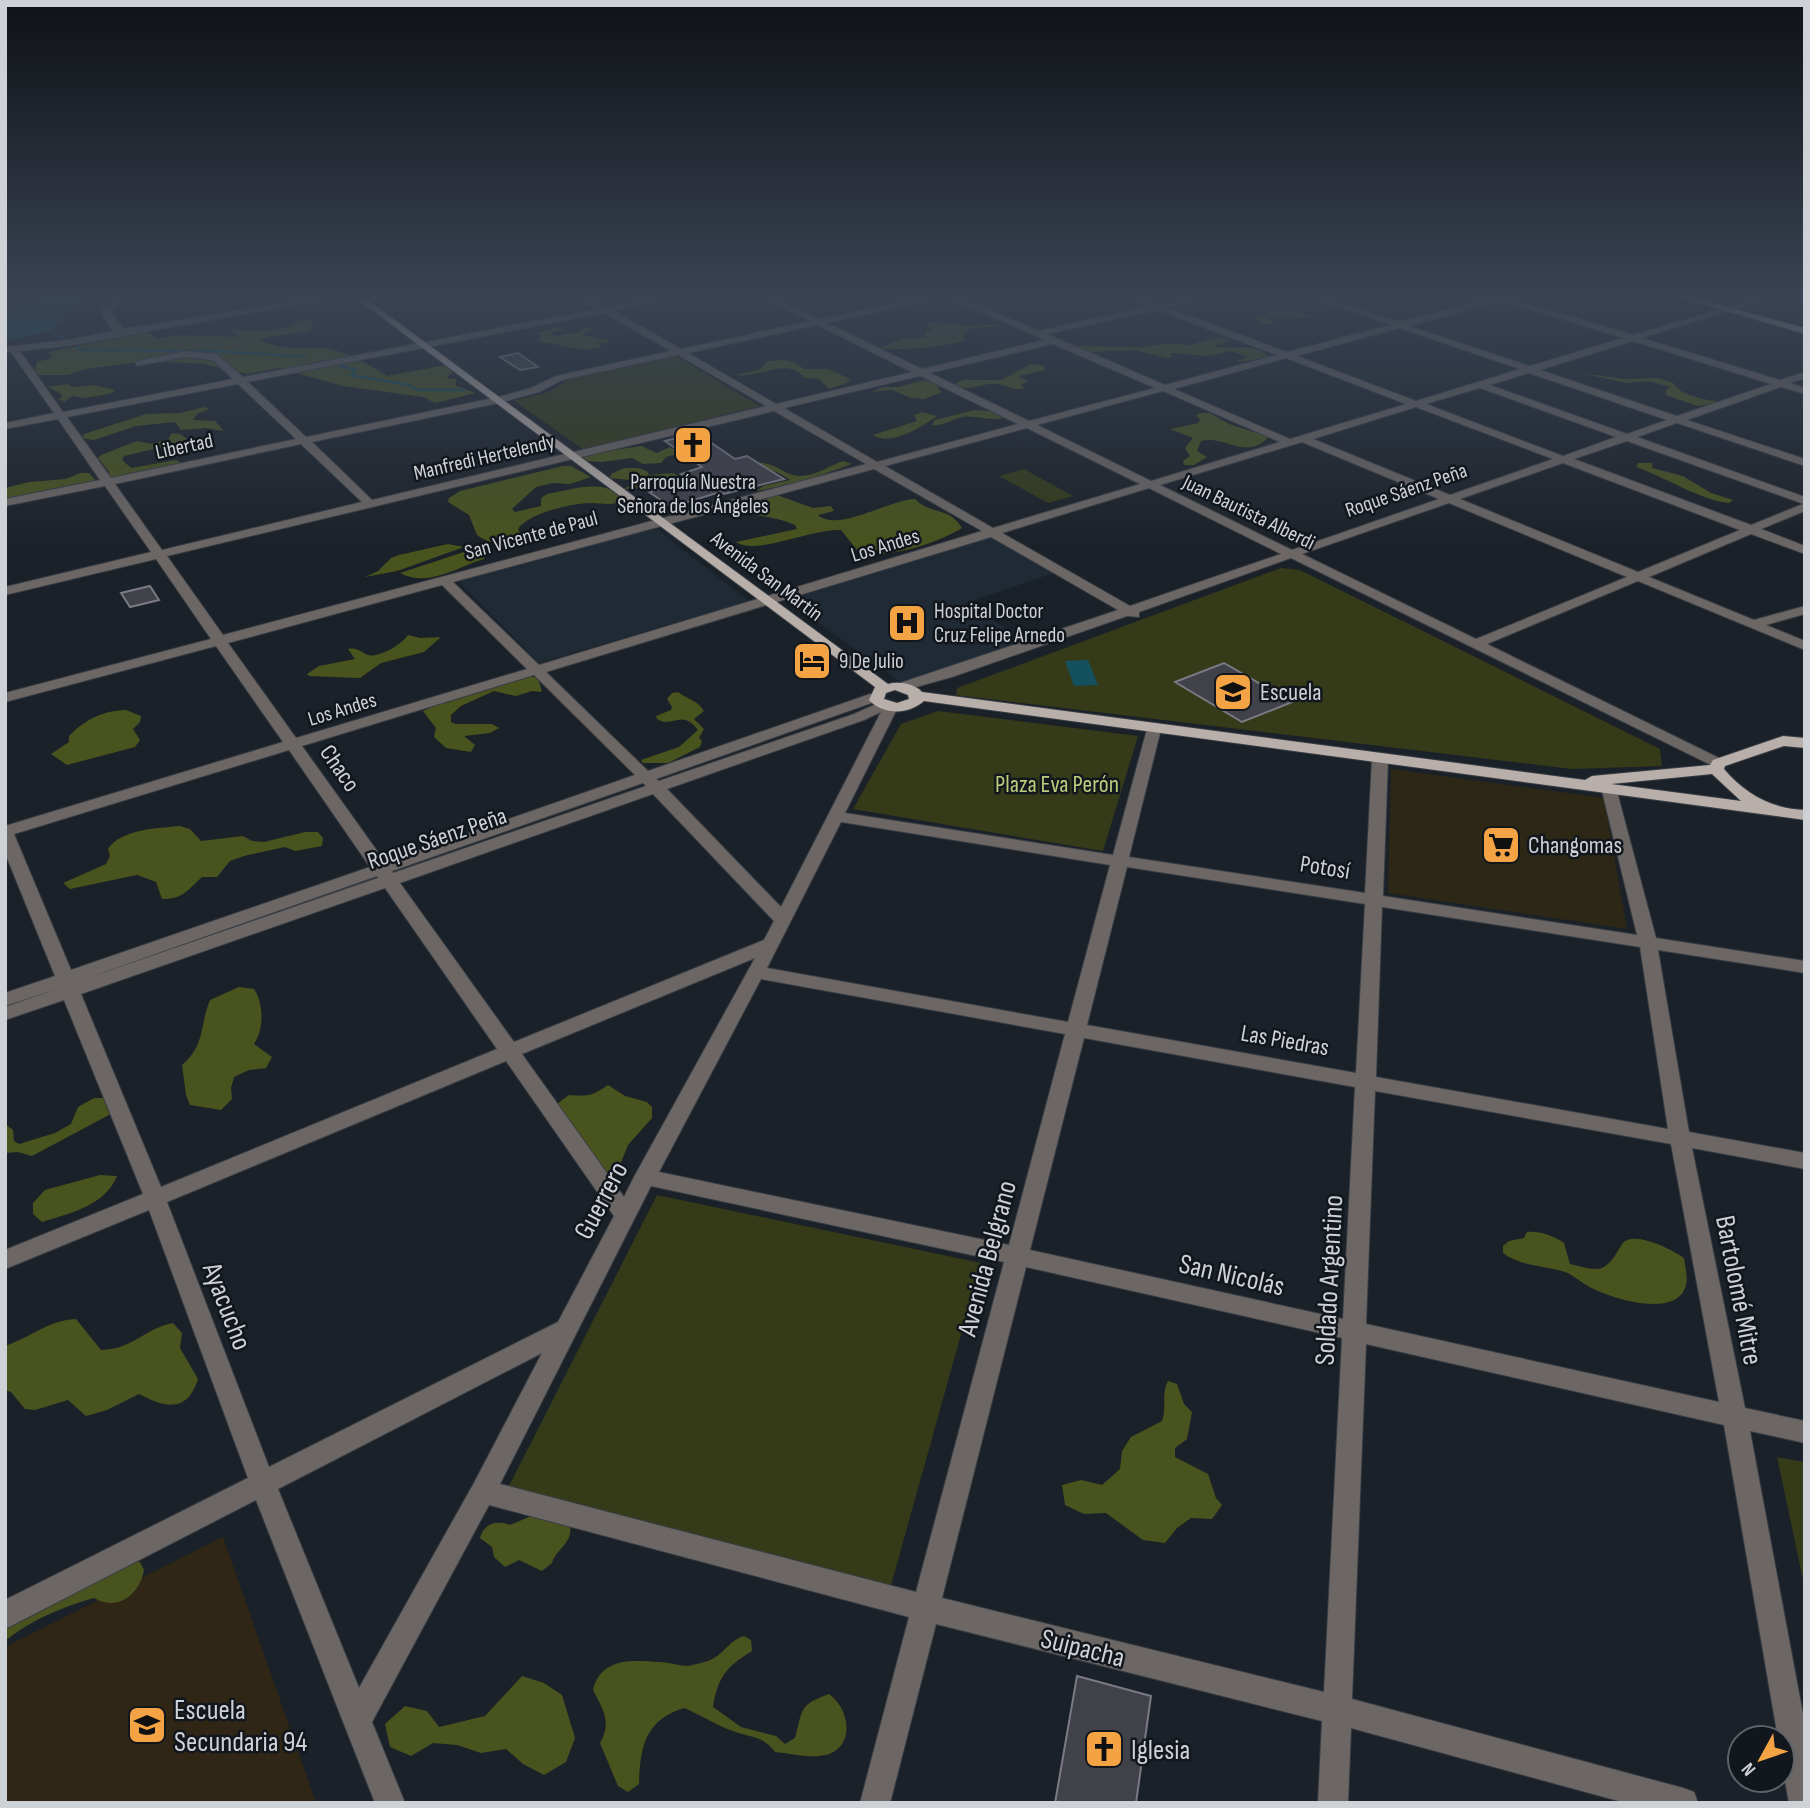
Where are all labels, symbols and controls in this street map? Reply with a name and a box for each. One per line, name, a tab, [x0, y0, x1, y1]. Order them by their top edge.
church icon: Parroquía Nuestra Señora de los Ángeles	[672, 424, 714, 466]
street label: Libertad	[153, 428, 215, 465]
street label: Manfredi Hertelendy	[411, 429, 557, 486]
street label: Roque Sáenz Peña	[1342, 458, 1470, 523]
street label: Juan Bautista Alberdi	[1178, 469, 1319, 555]
place label: Parroquía Nuestra Señora de los Ángeles	[617, 470, 769, 519]
street label: San Vicente de Paul	[462, 506, 600, 565]
street label: Los Andes	[848, 523, 922, 568]
street label: Avenida San Martín	[705, 526, 828, 627]
place label: Hospital Doctor Cruz Felipe Arnedo	[934, 599, 1065, 648]
hospital icon: Hospital Doctor Cruz Felipe Arnedo	[886, 602, 928, 644]
hotel icon: 9 De Julio	[791, 640, 833, 682]
place label: 9 De Julio	[839, 649, 904, 674]
school or university icon: Escuela	[1212, 671, 1254, 713]
place label: Escuela	[1260, 678, 1322, 707]
street label: Los Andes	[305, 687, 379, 732]
street label: Chaco	[313, 739, 366, 797]
park label: Plaza Eva Perón	[995, 770, 1119, 799]
street label: Roque Sáenz Peña	[364, 801, 511, 876]
supermarket icon: Changomas	[1480, 824, 1522, 866]
place label: Changomas	[1528, 831, 1622, 860]
street label: Potosí	[1298, 849, 1353, 886]
street label: Las Piedras	[1238, 1018, 1331, 1063]
street label: Guerrero	[567, 1156, 635, 1245]
street label: Avenida Belgrano	[951, 1177, 1024, 1341]
street label: Soldado Argentino	[1309, 1194, 1350, 1366]
street label: Bartolomé Mitre	[1708, 1213, 1769, 1368]
street label: San Nicolás	[1176, 1247, 1288, 1304]
street label: Ayacucho	[195, 1257, 258, 1355]
street label: Suipacha	[1037, 1622, 1128, 1675]
place label: Escuela Secundaria 94	[174, 1694, 307, 1759]
school or university icon: Escuela Secundaria 94	[126, 1704, 168, 1746]
north arrow	[1726, 1724, 1796, 1794]
church icon: Iglesia	[1083, 1728, 1125, 1770]
place label: Iglesia	[1131, 1734, 1190, 1767]
text: N	[1737, 1758, 1761, 1780]

